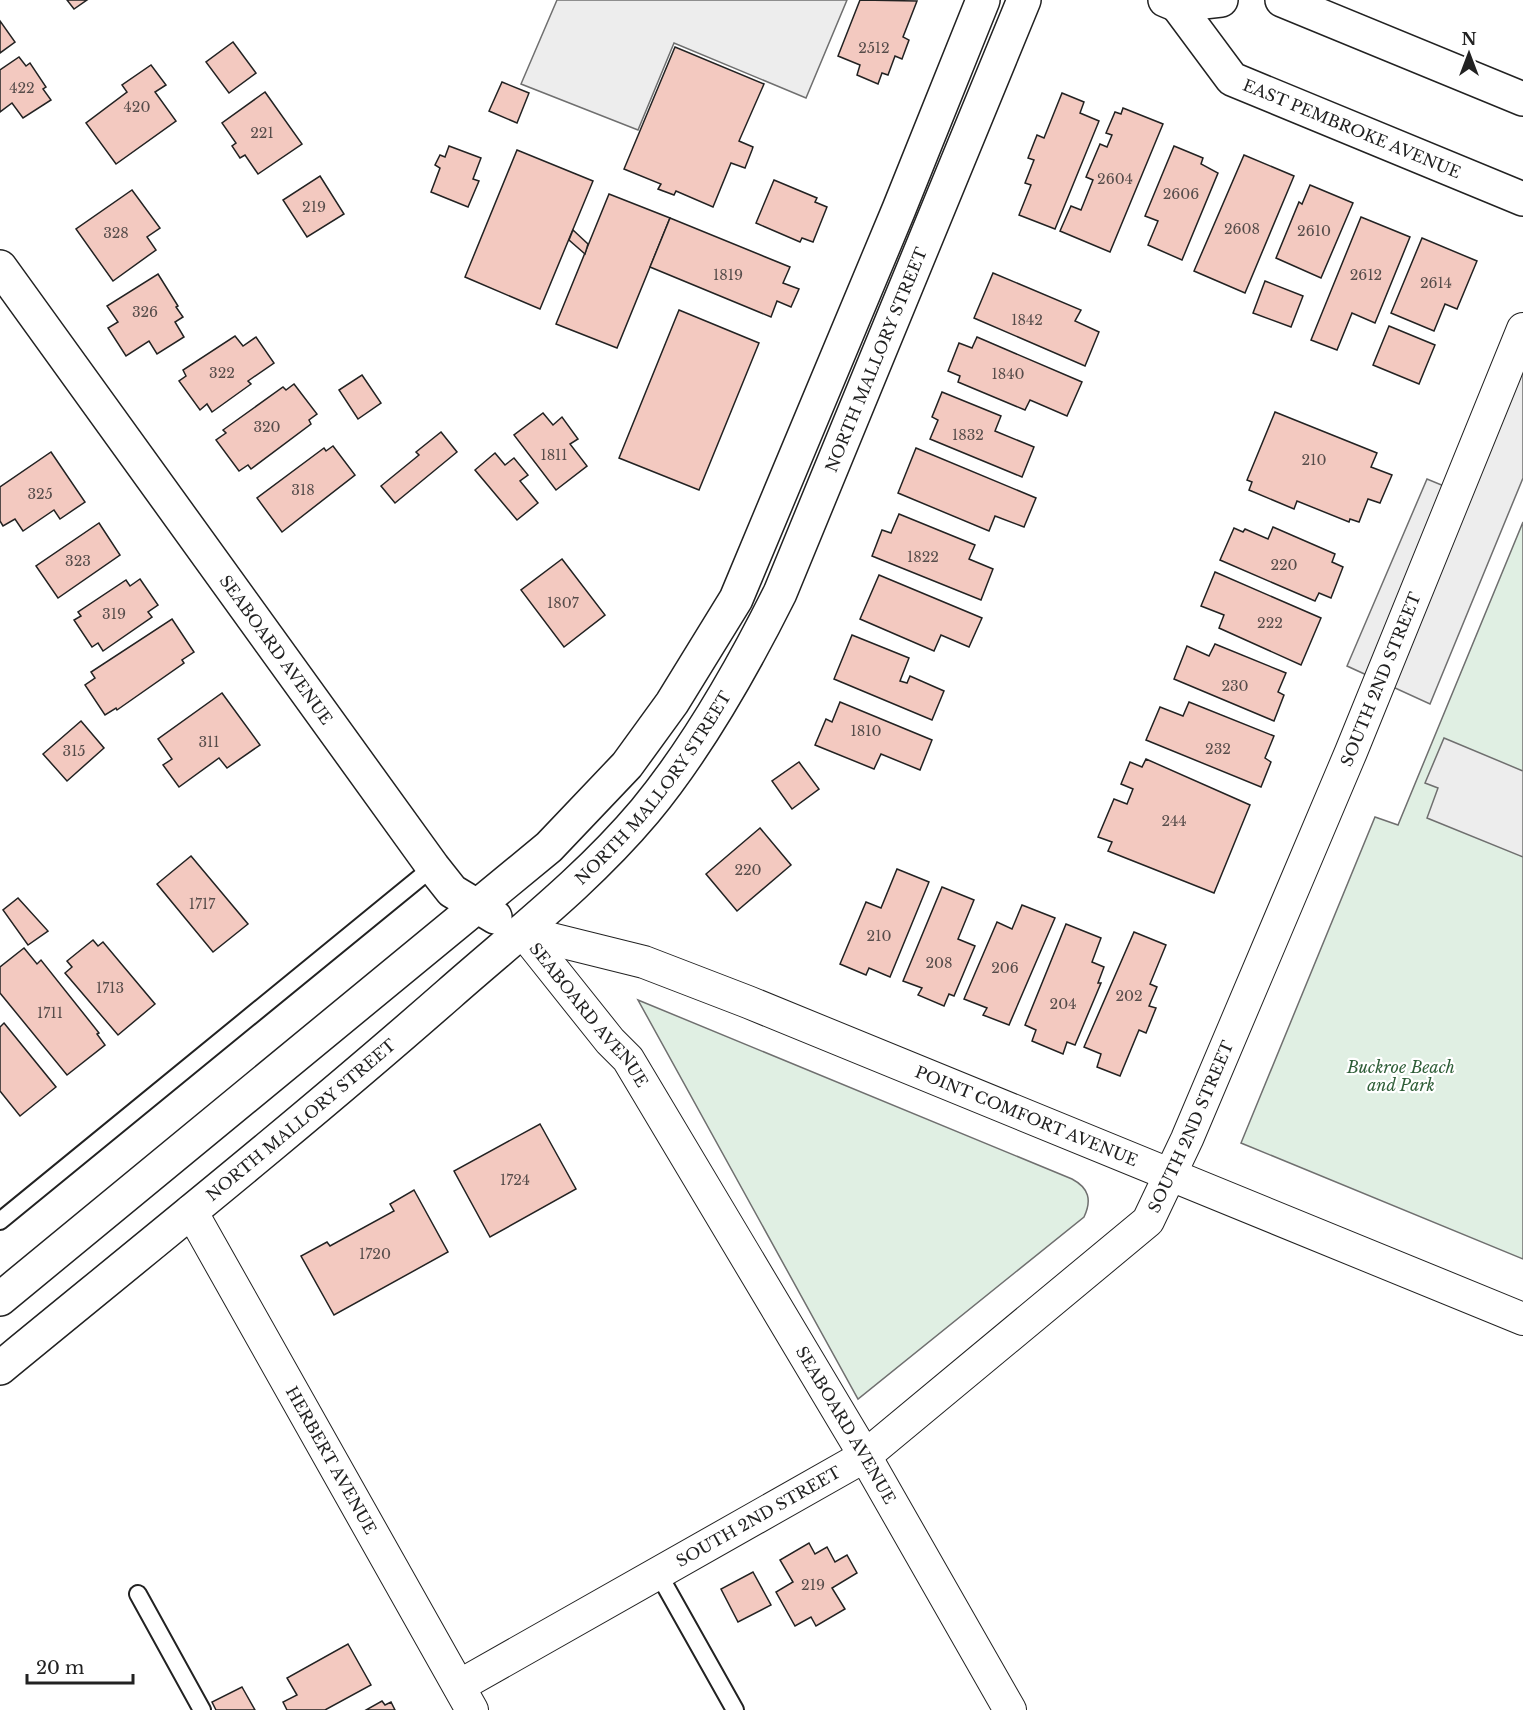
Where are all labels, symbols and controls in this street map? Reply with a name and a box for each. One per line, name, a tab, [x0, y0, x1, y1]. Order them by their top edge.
north arrow	[1439, 24, 1499, 84]
text: N	[1461, 29, 1477, 49]
house number: 2512	[858, 39, 890, 57]
street label: EAST PEMBROKE AVENUE	[1240, 75, 1464, 182]
house number: 422	[9, 79, 35, 97]
house number: 420	[124, 98, 150, 116]
house number: 221	[250, 124, 274, 142]
house number: 2604	[1097, 170, 1133, 188]
house number: 2606	[1163, 185, 1199, 203]
house number: 219	[302, 198, 326, 216]
house number: 2608	[1224, 220, 1260, 238]
house number: 2610	[1297, 222, 1331, 240]
house number: 328	[103, 224, 129, 242]
street label: NORTH MALLORY STREET	[821, 244, 931, 475]
house number: 1819	[713, 266, 743, 284]
house number: 2612	[1350, 266, 1382, 284]
house number: 2614	[1420, 274, 1452, 292]
house number: 326	[132, 303, 158, 321]
house number: 1842	[1011, 311, 1043, 329]
house number: 322	[209, 364, 235, 382]
house number: 1840	[992, 365, 1024, 383]
house number: 320	[253, 418, 281, 436]
house number: 1832	[952, 426, 984, 444]
house number: 1811	[540, 446, 568, 464]
house number: 210	[1302, 451, 1326, 469]
house number: 318	[291, 481, 315, 499]
house number: 325	[27, 485, 53, 503]
house number: 1822	[907, 548, 939, 566]
house number: 323	[65, 552, 91, 570]
house number: 220	[1270, 556, 1298, 574]
street label: SEABOARD AVENUE	[216, 571, 337, 728]
street label: SOUTH 2ND STREET	[1336, 589, 1425, 769]
house number: 1807	[547, 594, 580, 612]
house number: 319	[102, 605, 126, 623]
house number: 222	[1257, 614, 1283, 632]
house number: 230	[1221, 677, 1249, 695]
street label: NORTH MALLORY STREET	[571, 687, 735, 889]
house number: 1810	[851, 722, 881, 740]
house number: 311	[198, 733, 220, 751]
house number: 232	[1205, 740, 1231, 758]
house number: 315	[63, 742, 85, 760]
house number: 244	[1161, 812, 1187, 830]
house number: 220	[734, 861, 762, 879]
house number: 1717	[189, 895, 216, 913]
house number: 210	[867, 927, 891, 945]
street label: SEABOARD AVENUE	[525, 938, 652, 1091]
house number: 208	[925, 954, 953, 972]
house number: 206	[991, 959, 1019, 977]
house number: 1713	[96, 979, 124, 997]
house number: 202	[1115, 987, 1143, 1005]
house number: 204	[1050, 995, 1076, 1013]
house number: 1711	[37, 1004, 63, 1022]
street label: NORTH MALLORY STREET	[202, 1035, 400, 1205]
street label: SOUTH 2ND STREET	[1143, 1038, 1238, 1216]
park label: Buckroe Beach and Park	[1346, 1057, 1455, 1095]
street label: POINT COMFORT AVENUE	[912, 1061, 1141, 1170]
house number: 1724	[500, 1171, 530, 1189]
house number: 1720	[359, 1245, 391, 1263]
street label: SEABOARD AVENUE	[792, 1343, 900, 1507]
street label: HERBERT AVENUE	[282, 1383, 381, 1538]
street label: SOUTH 2ND STREET	[672, 1462, 844, 1571]
house number: 219	[801, 1576, 825, 1594]
scale bar	[27, 1647, 134, 1685]
text: 20 m	[36, 1657, 84, 1679]

